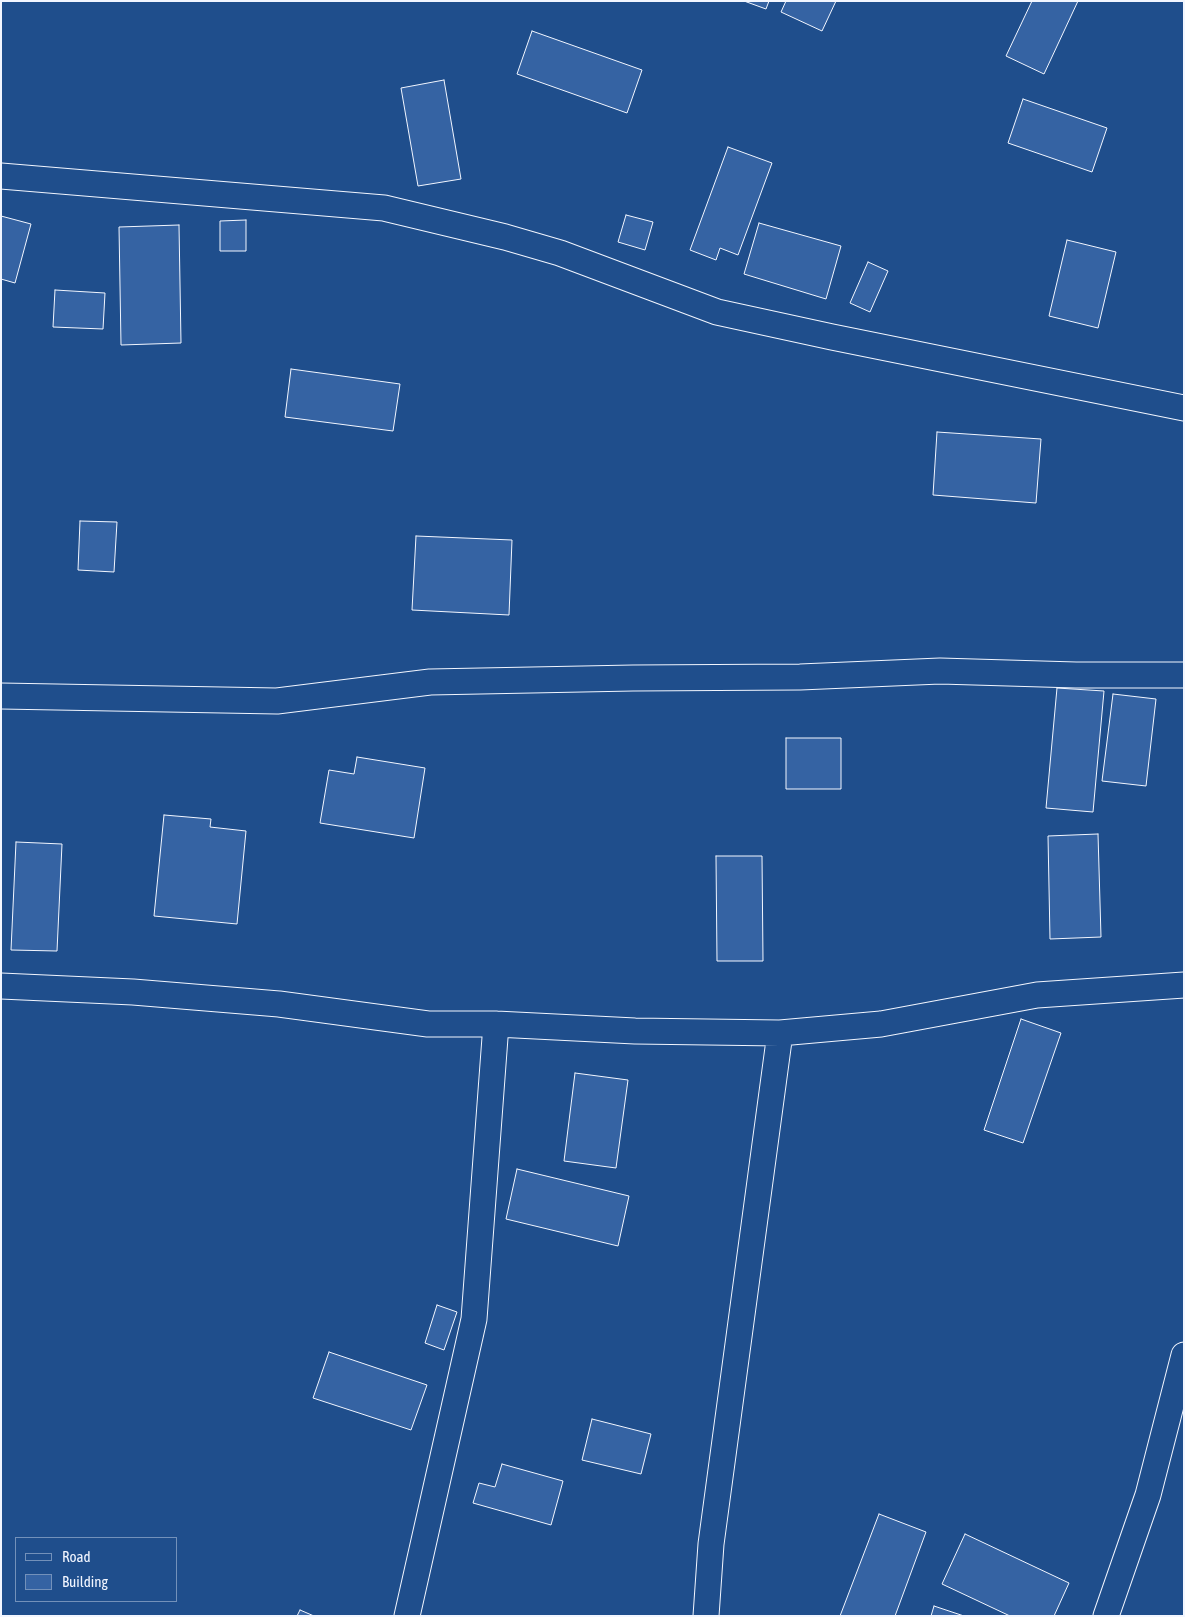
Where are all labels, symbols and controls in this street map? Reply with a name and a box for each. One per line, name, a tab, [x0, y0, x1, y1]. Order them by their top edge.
legend	[15, 1537, 178, 1602]
text: Road	[62, 1548, 91, 1565]
text: Building	[62, 1573, 108, 1590]

